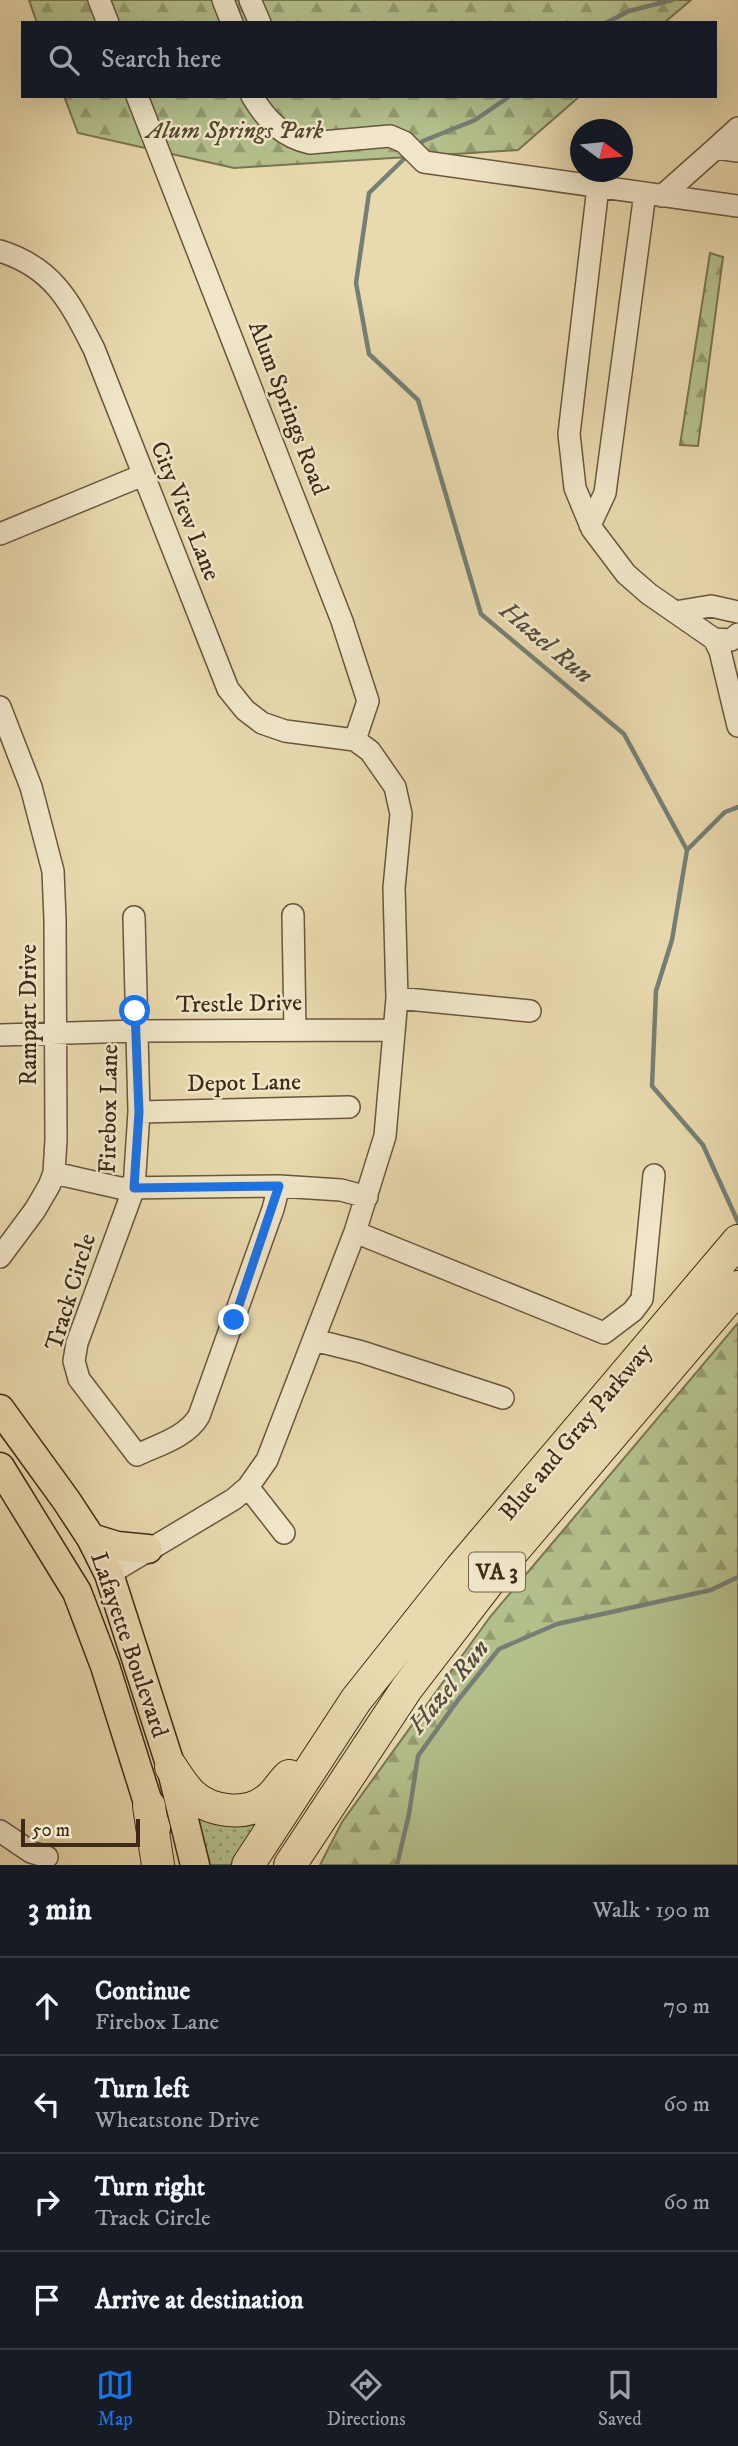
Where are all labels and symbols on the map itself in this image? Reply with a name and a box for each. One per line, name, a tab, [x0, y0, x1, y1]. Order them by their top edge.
park label: Alum Springs Park	[143, 116, 324, 146]
north arrow	[570, 119, 633, 182]
street label: Alum Springs Road	[241, 317, 335, 499]
street label: City View Lane	[143, 437, 227, 585]
water label: Hazel Run	[492, 594, 600, 692]
street label: Rampart Drive	[14, 944, 44, 1086]
street label: Trestle Drive	[176, 988, 302, 1020]
route start	[119, 995, 150, 1026]
street label: Firebox Lane	[93, 1044, 125, 1174]
street label: Depot Lane	[187, 1067, 301, 1099]
street label: Track Circle	[39, 1230, 103, 1354]
route end	[218, 1304, 249, 1335]
street label: Blue and Gray Parkway	[493, 1337, 659, 1527]
street label: Lafayette Boulevard	[83, 1548, 175, 1742]
road number: VA 3	[469, 1553, 525, 1592]
water label: Hazel Run	[400, 1633, 497, 1742]
scale bar	[21, 1816, 140, 1848]

